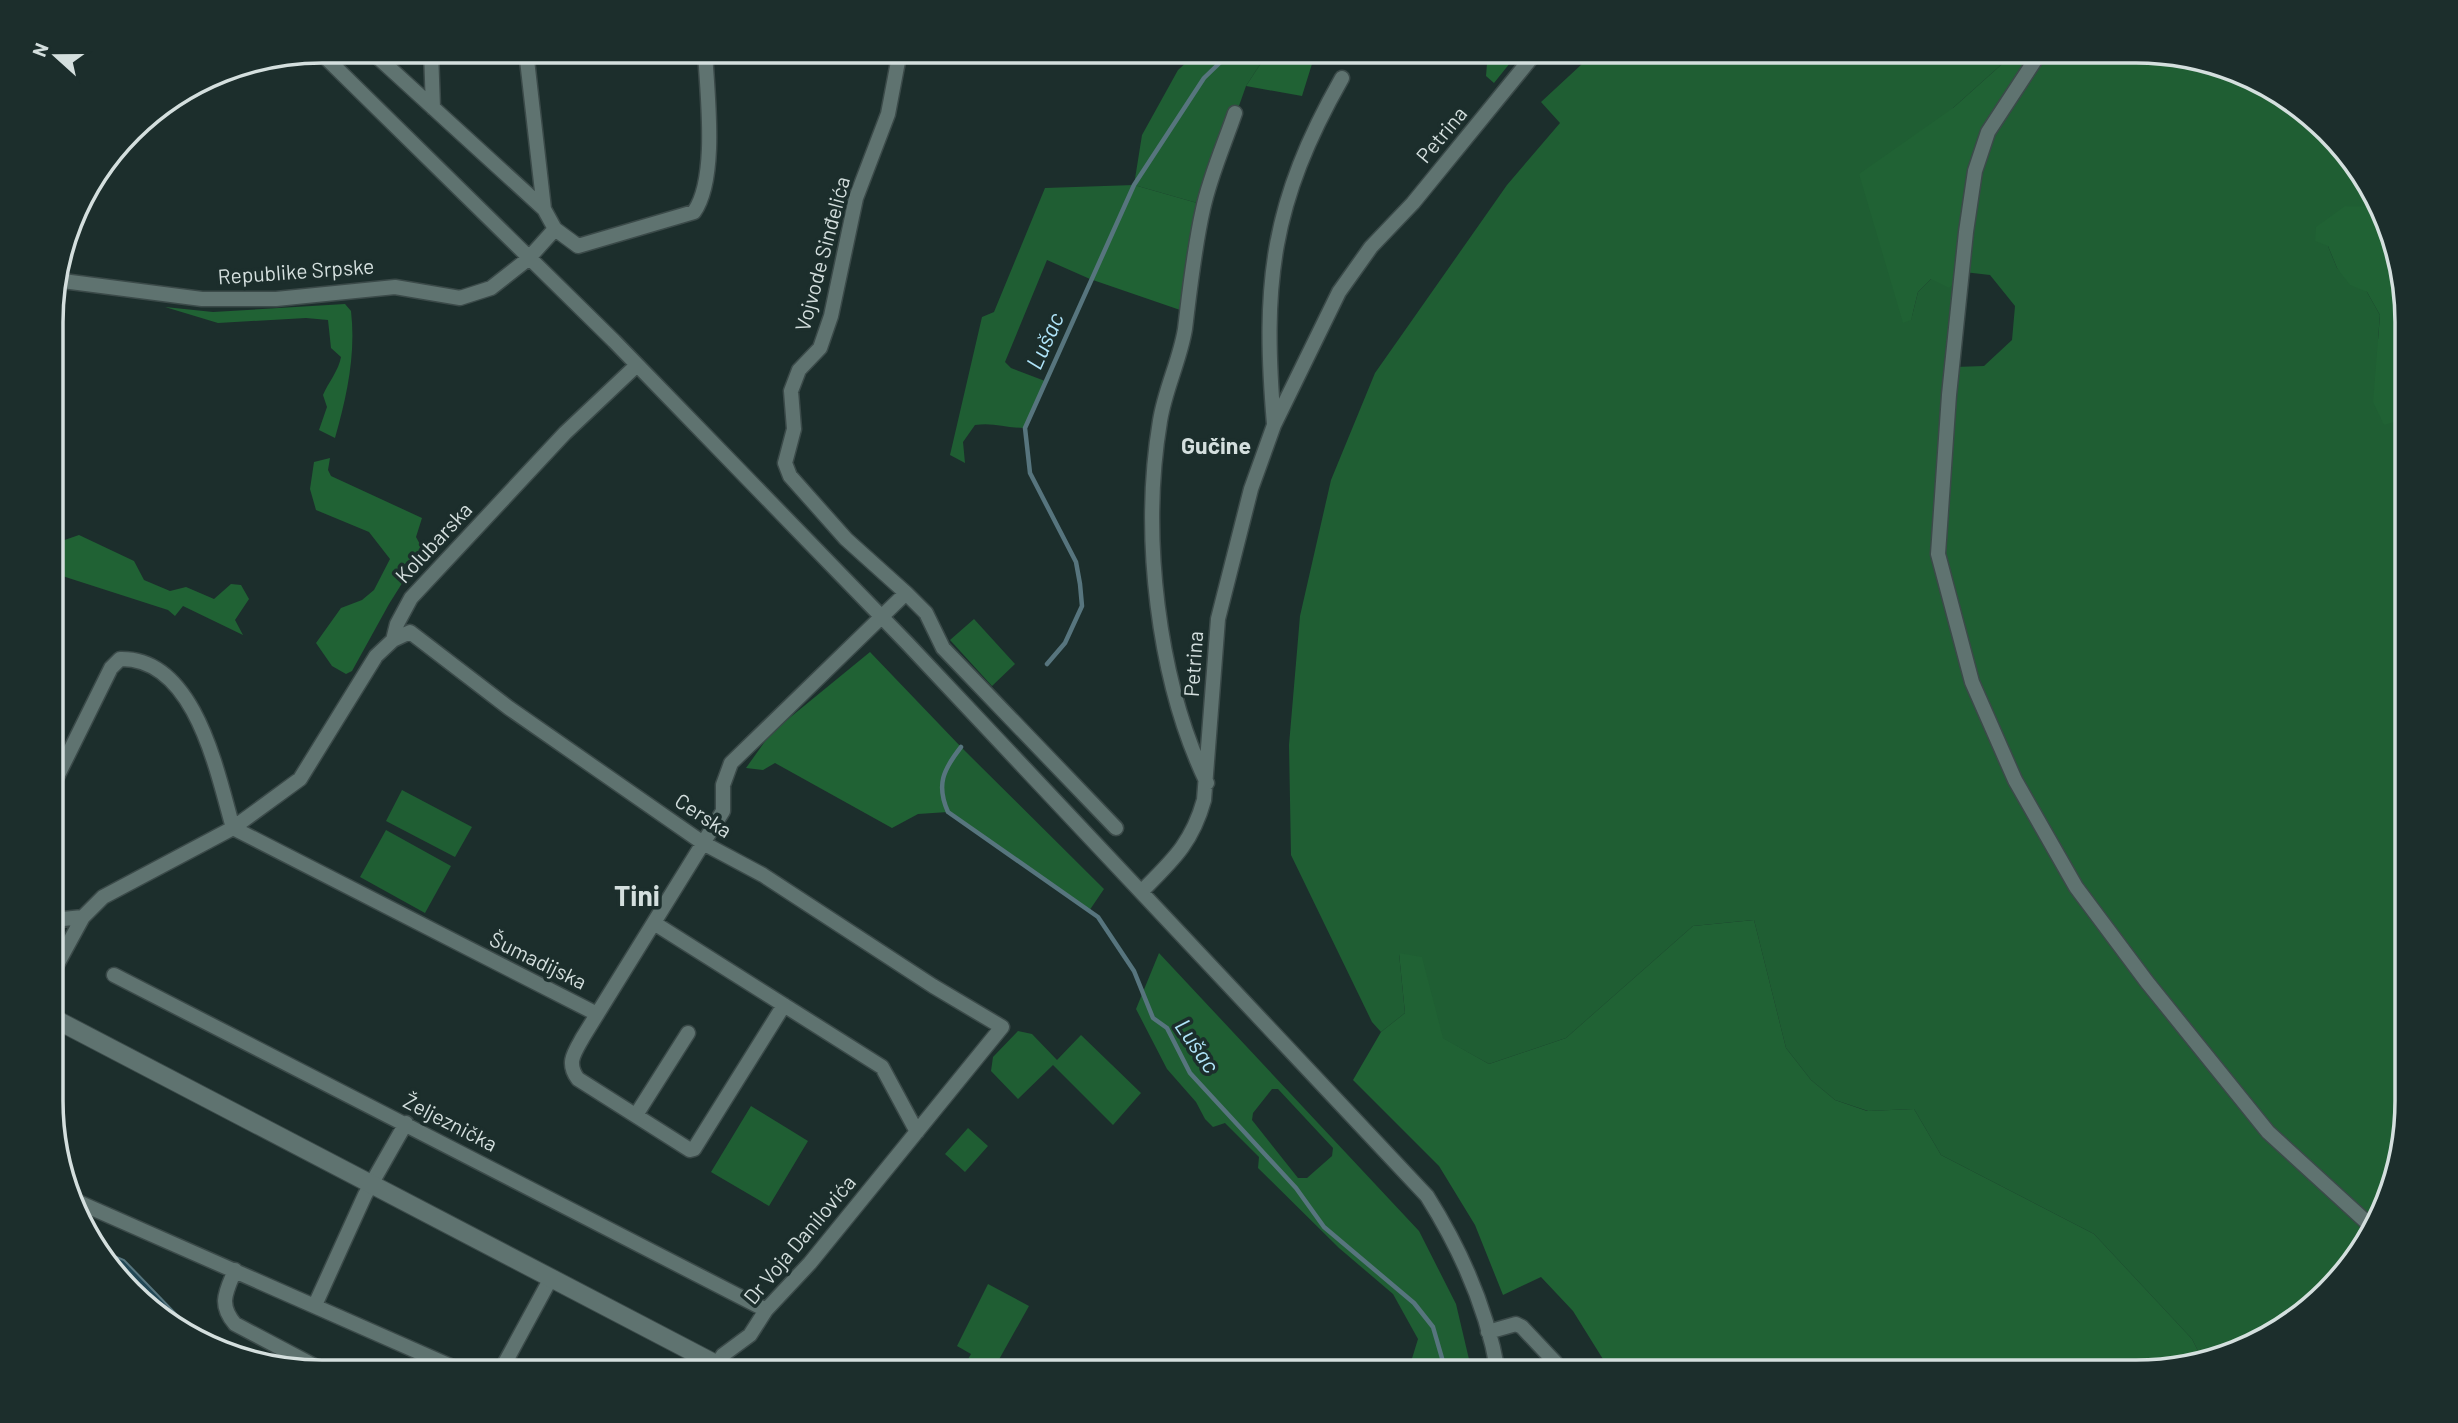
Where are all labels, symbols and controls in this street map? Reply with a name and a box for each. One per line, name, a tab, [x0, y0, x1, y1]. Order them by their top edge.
north arrow	[21, 21, 91, 91]
text: N	[27, 40, 53, 60]
street label: Petrina	[1410, 101, 1472, 167]
street label: Vojvode Sinđelića	[789, 174, 854, 334]
street label: Republike Srpske	[217, 253, 375, 288]
water label: Lušac	[1019, 307, 1069, 373]
district label: Gučine	[1181, 431, 1251, 459]
street label: Kolubarska	[389, 497, 476, 587]
street label: Petrina	[1178, 630, 1207, 698]
street label: Cerska	[671, 787, 737, 842]
district label: Tini	[614, 878, 660, 912]
street label: Šumadijska	[486, 925, 591, 994]
water label: Lušac	[1170, 1013, 1226, 1078]
street label: Željeznička	[400, 1087, 502, 1156]
street label: Dr Voja Danilovića	[738, 1169, 860, 1309]

